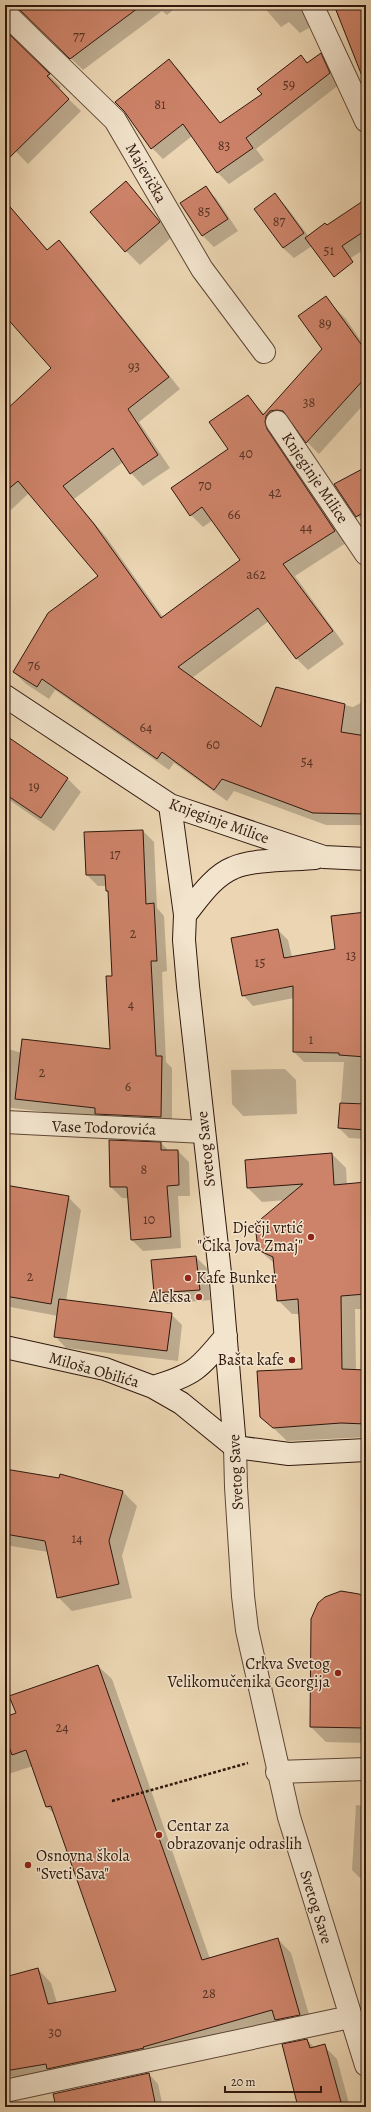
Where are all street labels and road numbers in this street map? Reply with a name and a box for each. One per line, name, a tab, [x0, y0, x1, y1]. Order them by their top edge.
street label: Majevička	[120, 139, 172, 207]
street label: Knjeginje Milice	[276, 428, 354, 528]
street label: Knjeginje Milice	[166, 793, 272, 849]
street label: Svetog Save	[191, 1110, 221, 1188]
street label: Vase Todorovića	[50, 1115, 157, 1141]
street label: Miloša Obilića	[46, 1347, 142, 1394]
street label: Svetog Save	[223, 1433, 249, 1511]
street label: Svetog Save	[294, 1867, 338, 1947]

